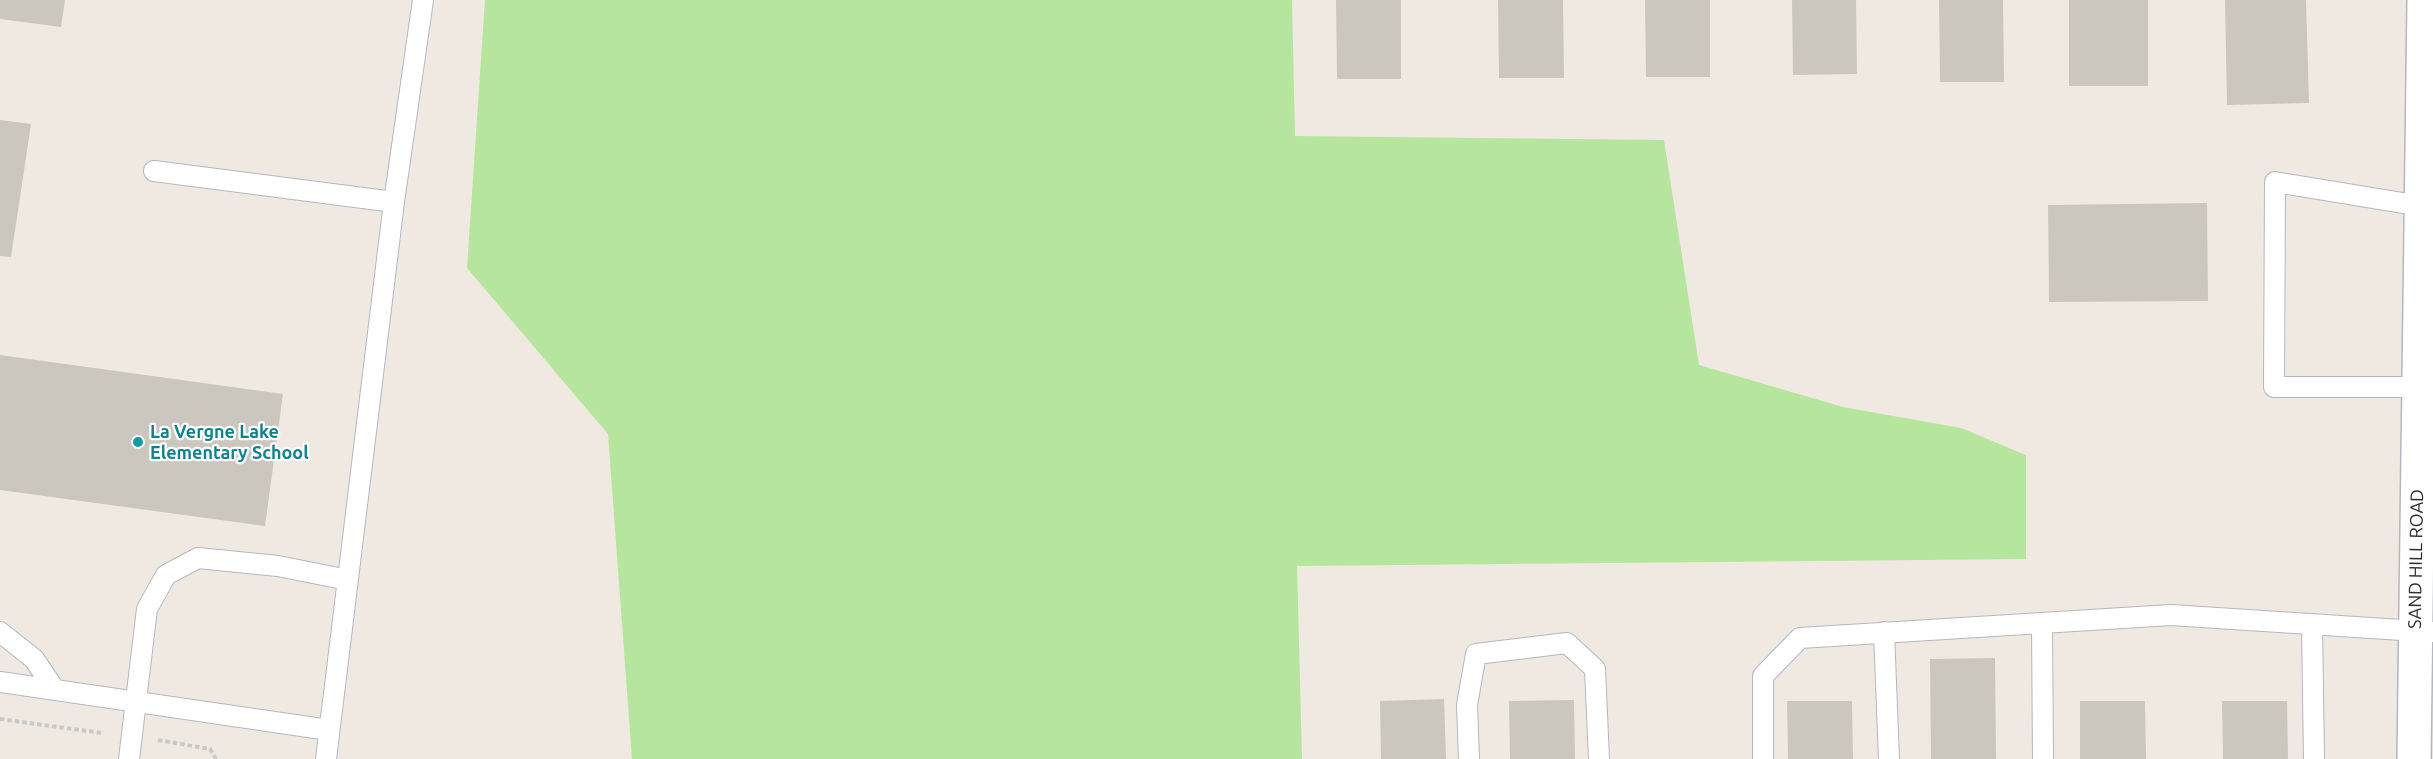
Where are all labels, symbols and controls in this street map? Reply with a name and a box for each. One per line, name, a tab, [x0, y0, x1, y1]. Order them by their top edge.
place label: La Vergne Lake Elementary School	[150, 421, 309, 464]
marker: La Vergne Lake Elementary School	[131, 435, 145, 449]
street label: SAND HILL ROAD	[2404, 489, 2428, 629]

